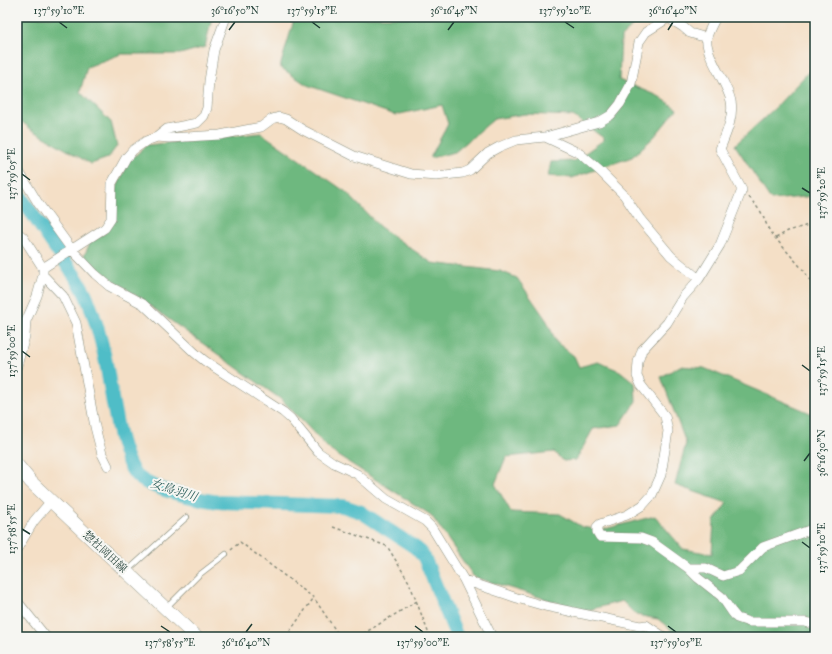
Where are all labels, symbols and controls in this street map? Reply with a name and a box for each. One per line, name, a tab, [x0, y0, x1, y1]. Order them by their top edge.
text: 137°59'10"E	[34, 5, 84, 17]
text: 36°16'50"N	[211, 5, 259, 17]
text: 137°59'15"E	[287, 5, 337, 17]
text: 36°16'45"N	[430, 5, 478, 17]
text: 137°59'20"E	[539, 5, 591, 17]
text: 36°16'40"N	[649, 5, 698, 17]
text: 137°59'05"E	[6, 148, 18, 200]
text: 137°59'20"E	[816, 167, 828, 219]
text: 137°59'00"E	[6, 325, 18, 377]
text: 137°59'15"E	[816, 346, 828, 396]
text: 36°16'30"N	[816, 429, 828, 477]
water label: 女鳥羽川	[149, 476, 201, 505]
text: 137°58'55"E	[6, 504, 18, 554]
text: 137°59'10"E	[816, 523, 828, 573]
street label: 惣社岡田線	[80, 528, 130, 576]
text: 137°58'55"E	[145, 637, 195, 649]
text: 36°16'40"N	[222, 637, 271, 649]
text: 137°59'00"E	[397, 637, 449, 649]
text: 137°59'05"E	[650, 637, 702, 649]

